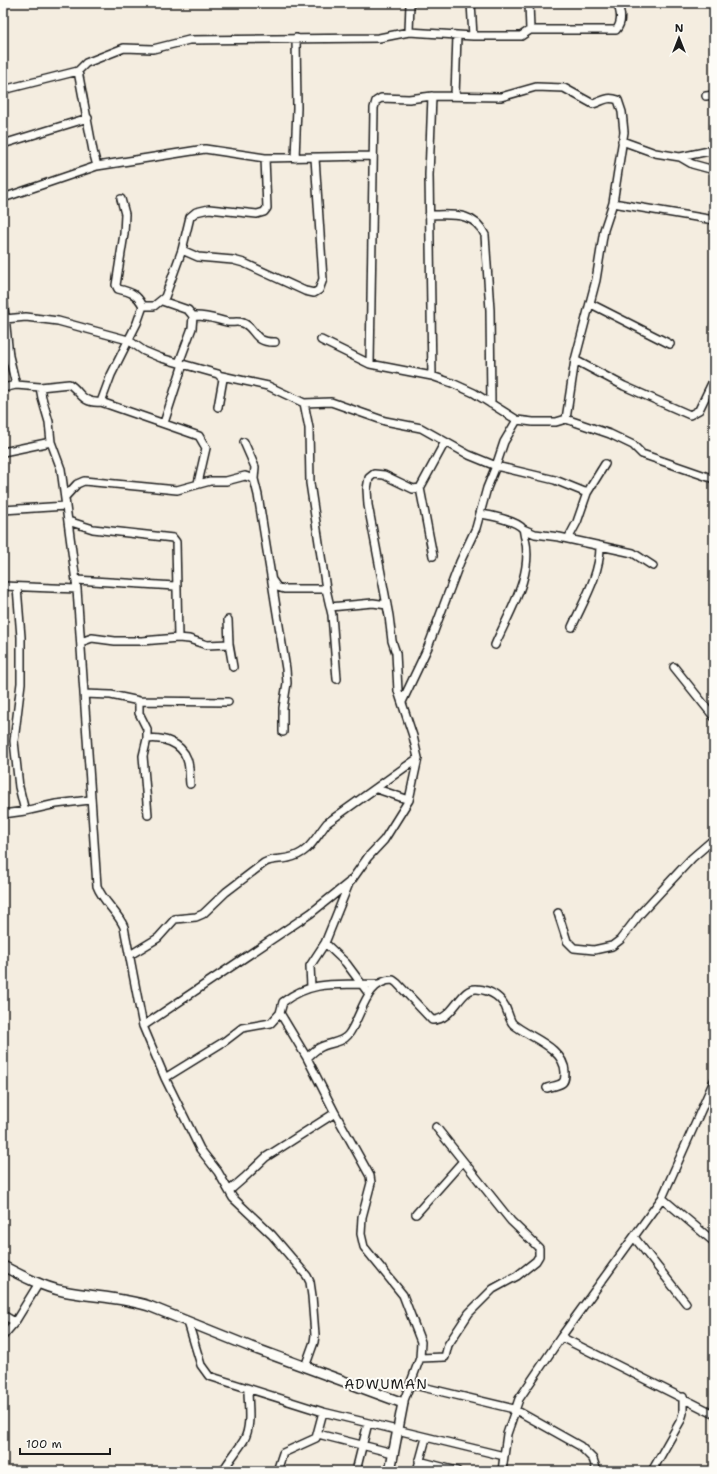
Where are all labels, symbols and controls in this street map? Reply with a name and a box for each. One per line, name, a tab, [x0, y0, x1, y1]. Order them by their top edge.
north arrow	[659, 18, 699, 58]
text: N	[675, 21, 684, 36]
district label: ADWUMAN	[344, 1375, 428, 1393]
scale bar	[20, 1430, 110, 1456]
text: 100 m	[26, 1436, 62, 1452]

